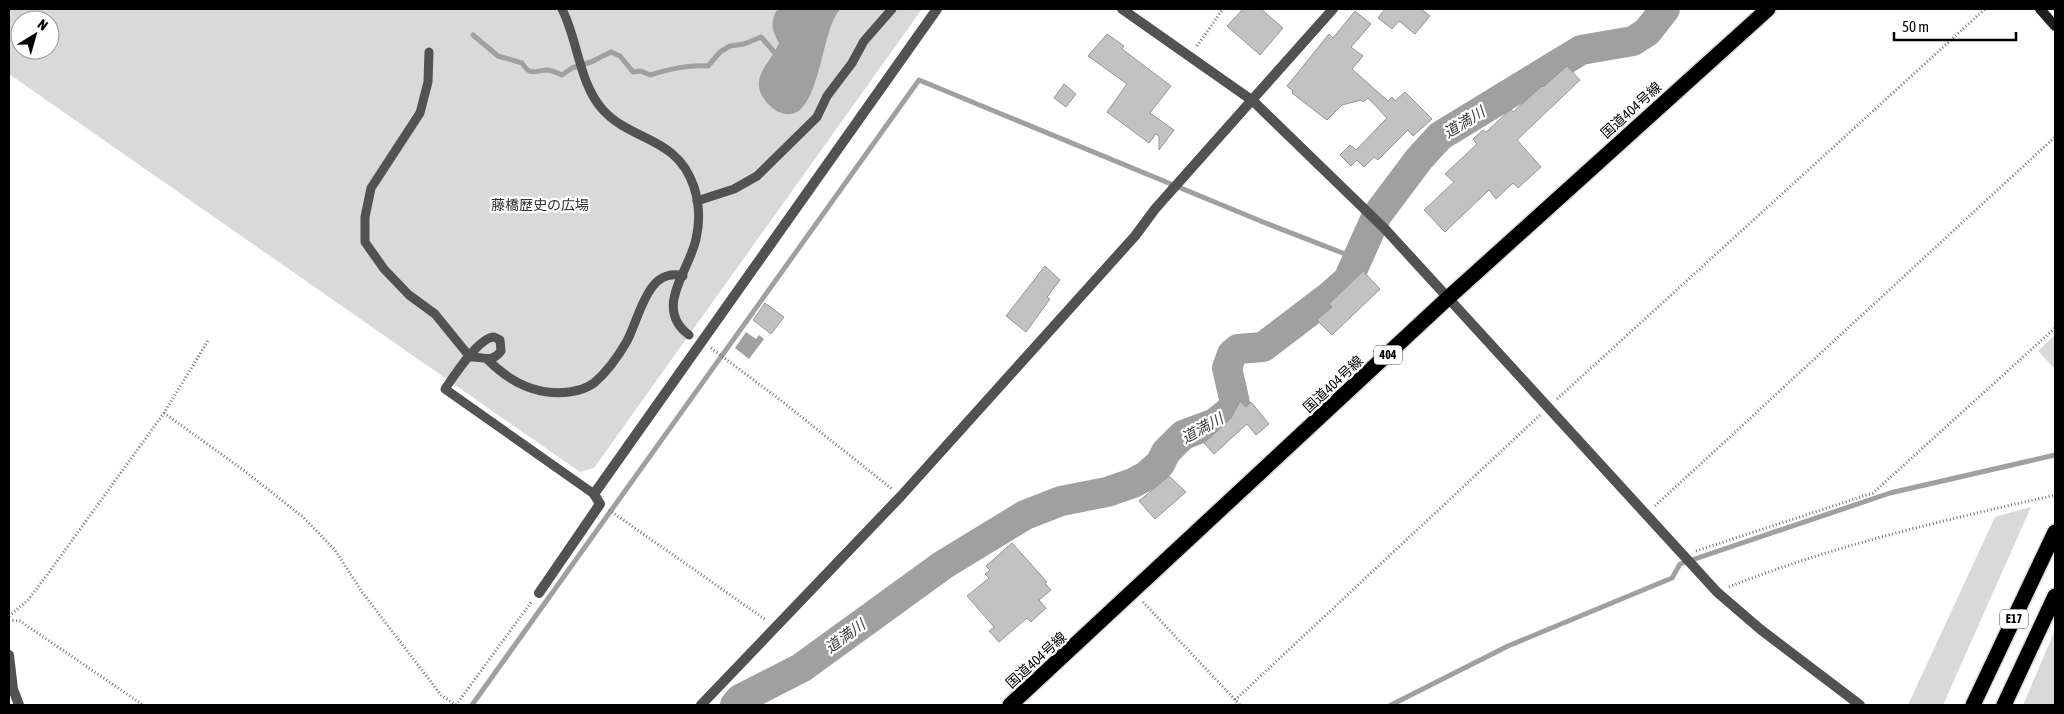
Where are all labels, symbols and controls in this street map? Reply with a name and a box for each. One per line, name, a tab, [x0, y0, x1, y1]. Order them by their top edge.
north arrow	[10, 10, 60, 60]
scale bar	[1894, 10, 2016, 42]
text: N	[35, 16, 51, 33]
text: 50 m	[1902, 18, 1929, 35]
street label: 国道404号線	[1598, 79, 1664, 141]
water label: 道満川	[1440, 102, 1489, 141]
park label: 藤橋歴史の広場	[491, 197, 589, 213]
road number: 404	[1374, 346, 1402, 364]
street label: 国道404号線	[1300, 352, 1366, 416]
water label: 道満川	[1178, 409, 1228, 446]
road number: E17	[2000, 610, 2028, 628]
water label: 道満川	[822, 615, 870, 656]
street label: 国道404号線	[1003, 629, 1069, 691]

